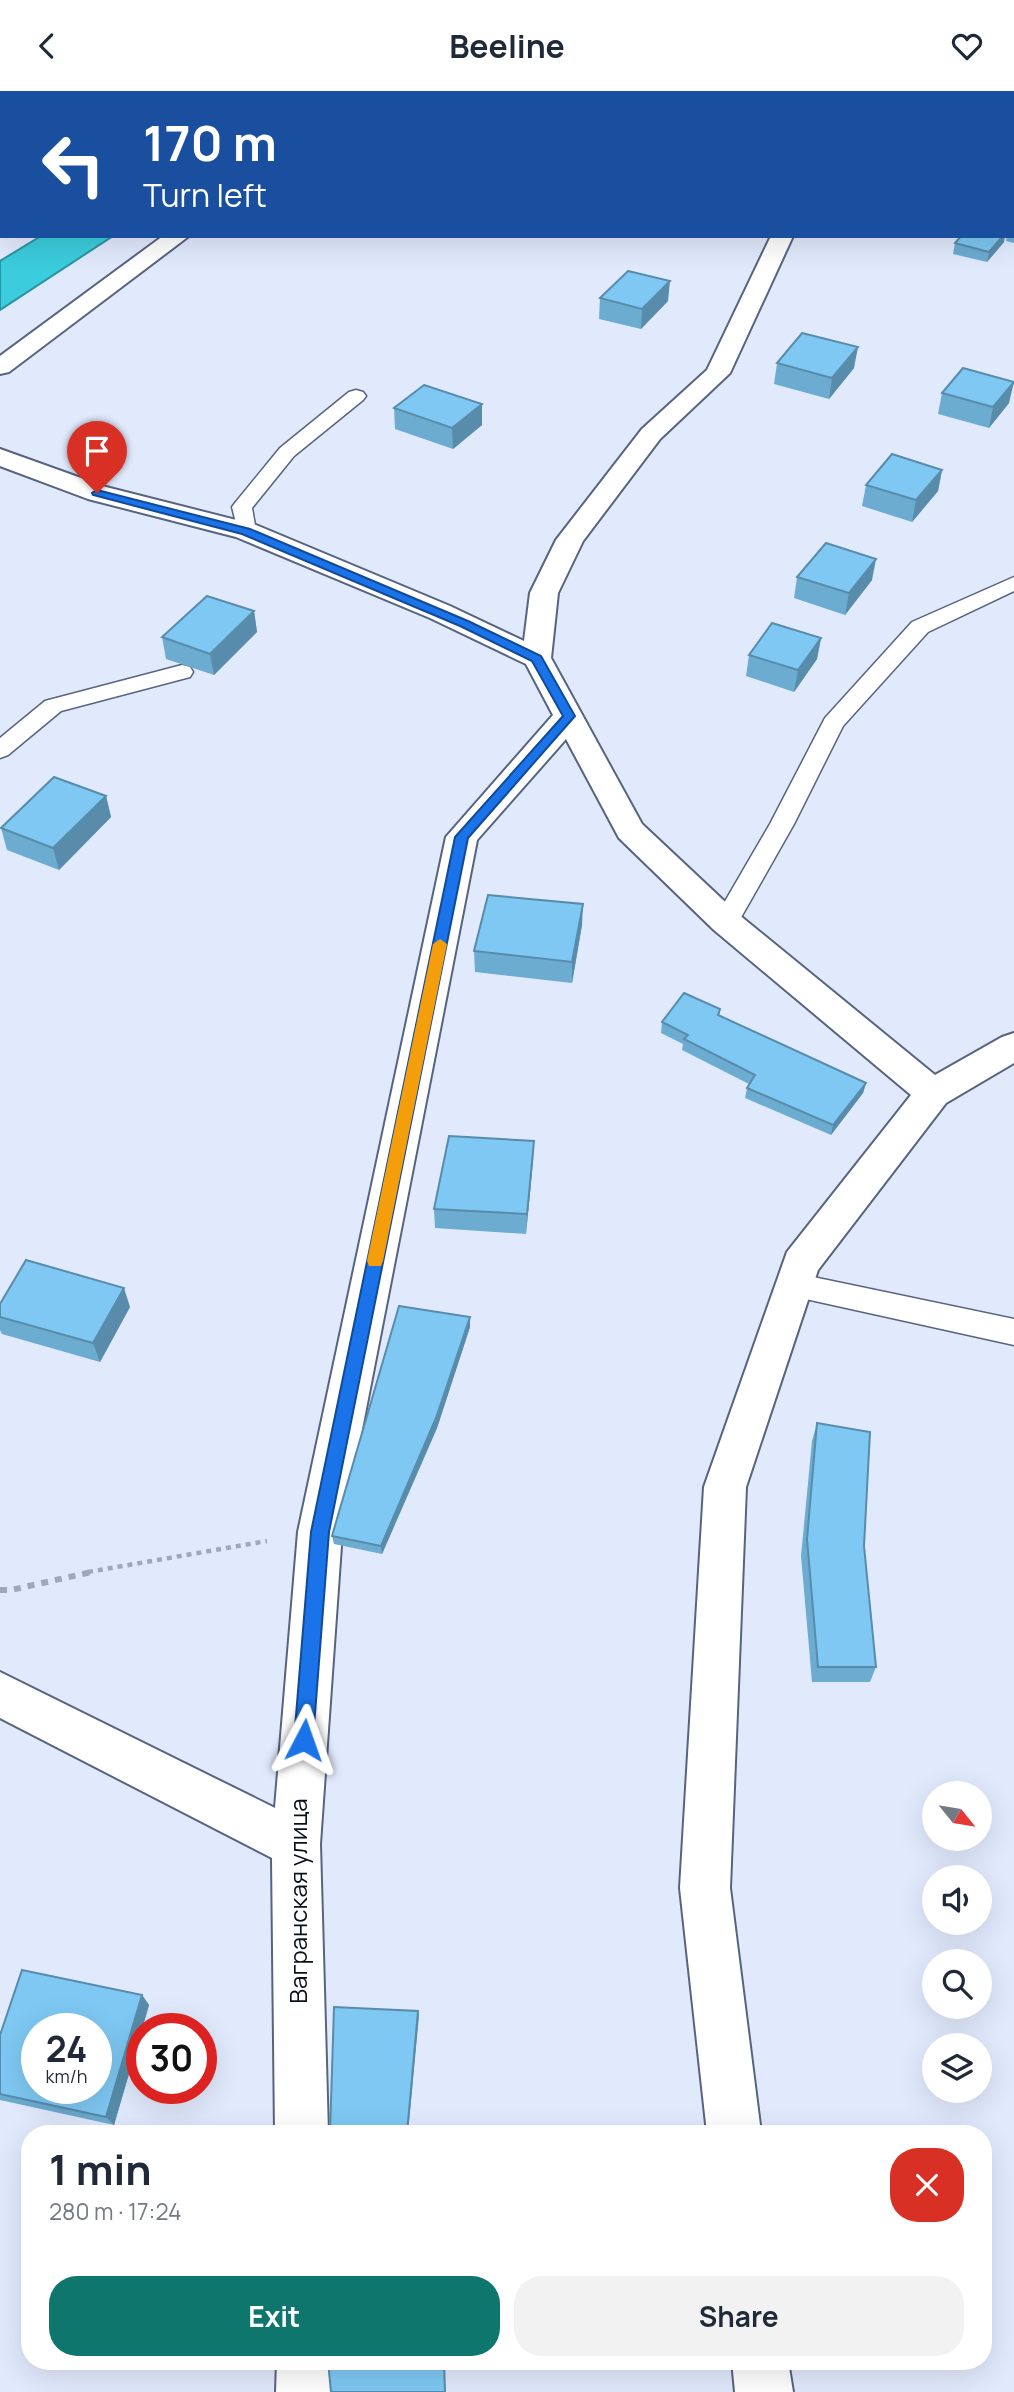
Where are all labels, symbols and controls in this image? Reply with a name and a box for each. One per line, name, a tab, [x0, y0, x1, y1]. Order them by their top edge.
text: Beeline	[449, 24, 565, 68]
icon: back	[28, 27, 66, 65]
icon: heart	[948, 27, 986, 65]
text: 170 m	[143, 109, 277, 176]
icon: left	[28, 119, 119, 210]
text: Turn left	[143, 173, 267, 217]
pin	[67, 421, 127, 493]
icon: arrive	[78, 432, 116, 470]
position arrow	[267, 1703, 341, 1777]
north arrow	[922, 1781, 992, 1851]
map controls	[922, 1781, 992, 2103]
street label: Вагранская улица	[281, 1798, 314, 2004]
button: sound	[922, 1865, 992, 1935]
button: search	[922, 1949, 992, 2019]
speed limit sign: 30	[126, 2013, 217, 2104]
text: 24	[46, 2025, 87, 2073]
button: layers	[922, 2033, 992, 2103]
text: km/h	[46, 2064, 87, 2088]
text: 1 min	[49, 2140, 152, 2198]
button: close	[890, 2148, 964, 2222]
text: 280 m · 17:24	[49, 2195, 182, 2227]
button: Exit	[49, 2276, 500, 2356]
button: Share	[514, 2276, 964, 2356]

